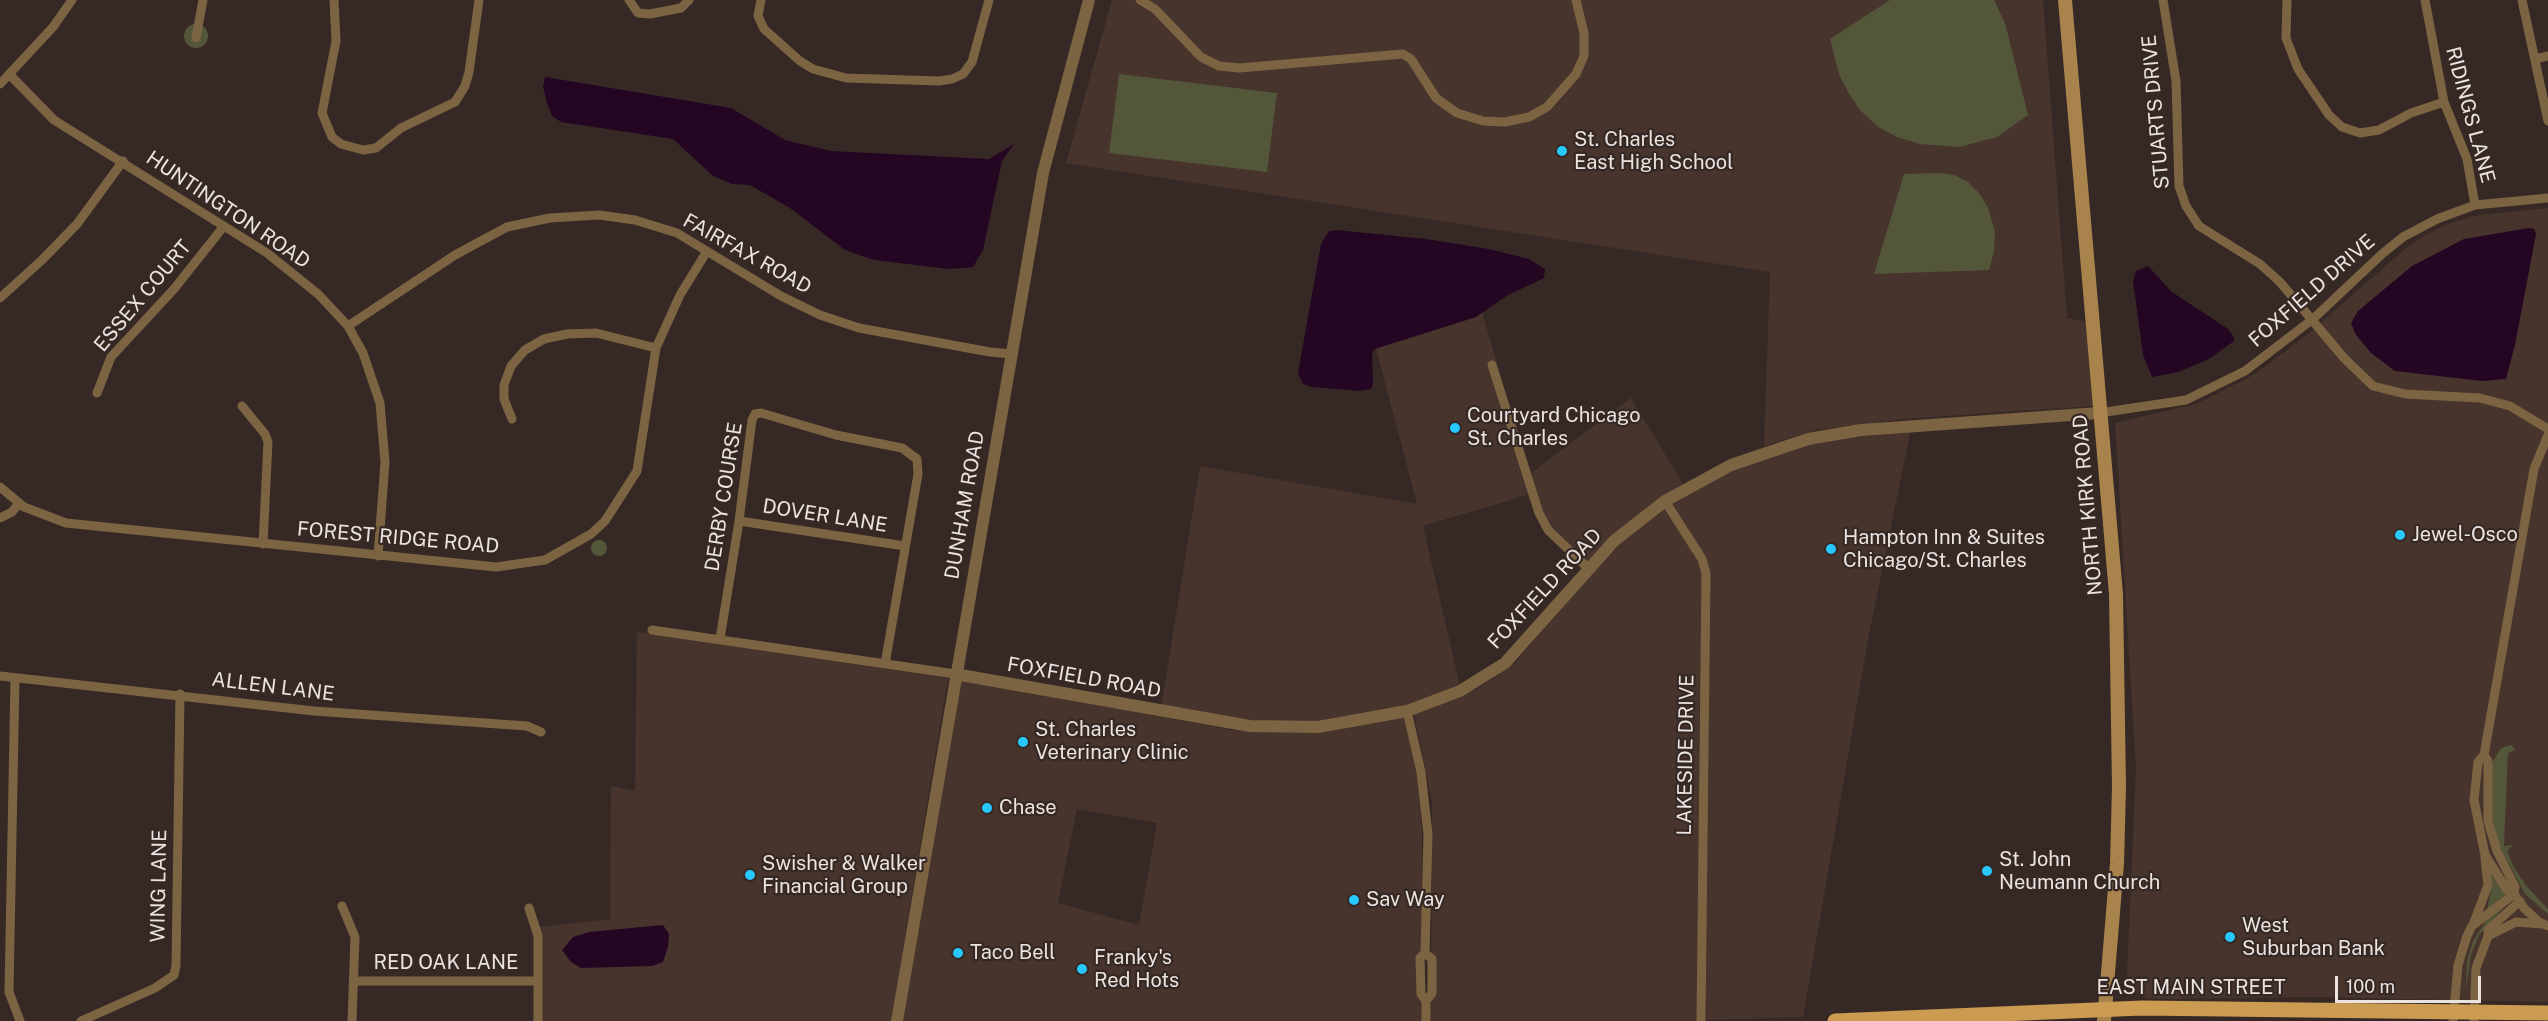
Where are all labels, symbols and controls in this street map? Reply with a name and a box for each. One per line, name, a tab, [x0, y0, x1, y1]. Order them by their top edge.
street label: STUARTS DRIVE	[2137, 34, 2175, 190]
street label: RIDINGS LANE	[2440, 44, 2500, 186]
place label: St. Charles East High School	[1574, 128, 1733, 175]
marker: St. Charles East High School	[1555, 144, 1569, 158]
street label: HUNTINGTON ROAD	[142, 146, 314, 274]
street label: FAIRFAX ROAD	[679, 209, 815, 299]
street label: FOXFIELD DRIVE	[2244, 230, 2380, 352]
street label: ESSEX COURT	[89, 235, 197, 357]
place label: Courtyard Chicago St. Charles	[1467, 404, 1641, 451]
street label: NORTH KIRK ROAD	[2068, 413, 2108, 597]
street label: DERBY COURSE	[700, 421, 748, 573]
marker: Courtyard Chicago St. Charles	[1448, 421, 1462, 435]
street label: DUNHAM ROAD	[940, 429, 990, 581]
street label: DOVER LANE	[761, 494, 889, 538]
street label: FOREST RIDGE ROAD	[296, 517, 500, 559]
place label: Jewel-Osco	[2412, 523, 2518, 547]
street label: FOXFIELD ROAD	[1483, 524, 1607, 654]
place label: Hampton Inn & Suites Chicago/St. Charles	[1843, 526, 2045, 573]
marker: Jewel-Osco	[2393, 528, 2407, 542]
marker: Hampton Inn & Suites Chicago/St. Charles	[1824, 542, 1838, 556]
street label: FOXFIELD ROAD	[1005, 653, 1163, 703]
street label: ALLEN LANE	[210, 668, 336, 706]
street label: LAKESIDE DRIVE	[1673, 674, 1699, 836]
place label: St. Charles Veterinary Clinic	[1035, 718, 1189, 765]
marker: St. Charles Veterinary Clinic	[1016, 735, 1030, 749]
place label: Chase	[999, 796, 1057, 820]
marker: Chase	[980, 801, 994, 815]
street label: WING LANE	[146, 829, 172, 943]
place label: St. John Neumann Church	[1999, 848, 2160, 895]
place label: Swisher & Walker Financial Group	[762, 852, 926, 899]
marker: St. John Neumann Church	[1980, 864, 1994, 878]
marker: Swisher & Walker Financial Group	[743, 868, 757, 882]
place label: Sav Way	[1366, 888, 1445, 912]
marker: Sav Way	[1347, 893, 1361, 907]
place label: West Suburban Bank	[2242, 914, 2385, 961]
marker: West Suburban Bank	[2223, 930, 2237, 944]
place label: Taco Bell	[970, 941, 1055, 965]
marker: Taco Bell	[951, 946, 965, 960]
place label: Franky's Red Hots	[1094, 946, 1179, 993]
street label: RED OAK LANE	[373, 951, 519, 975]
marker: Franky's Red Hots	[1075, 962, 1089, 976]
scale bar	[2338, 964, 2484, 1002]
street label: EAST MAIN STREET	[2096, 976, 2286, 1000]
text: 100 m	[2346, 976, 2395, 997]

